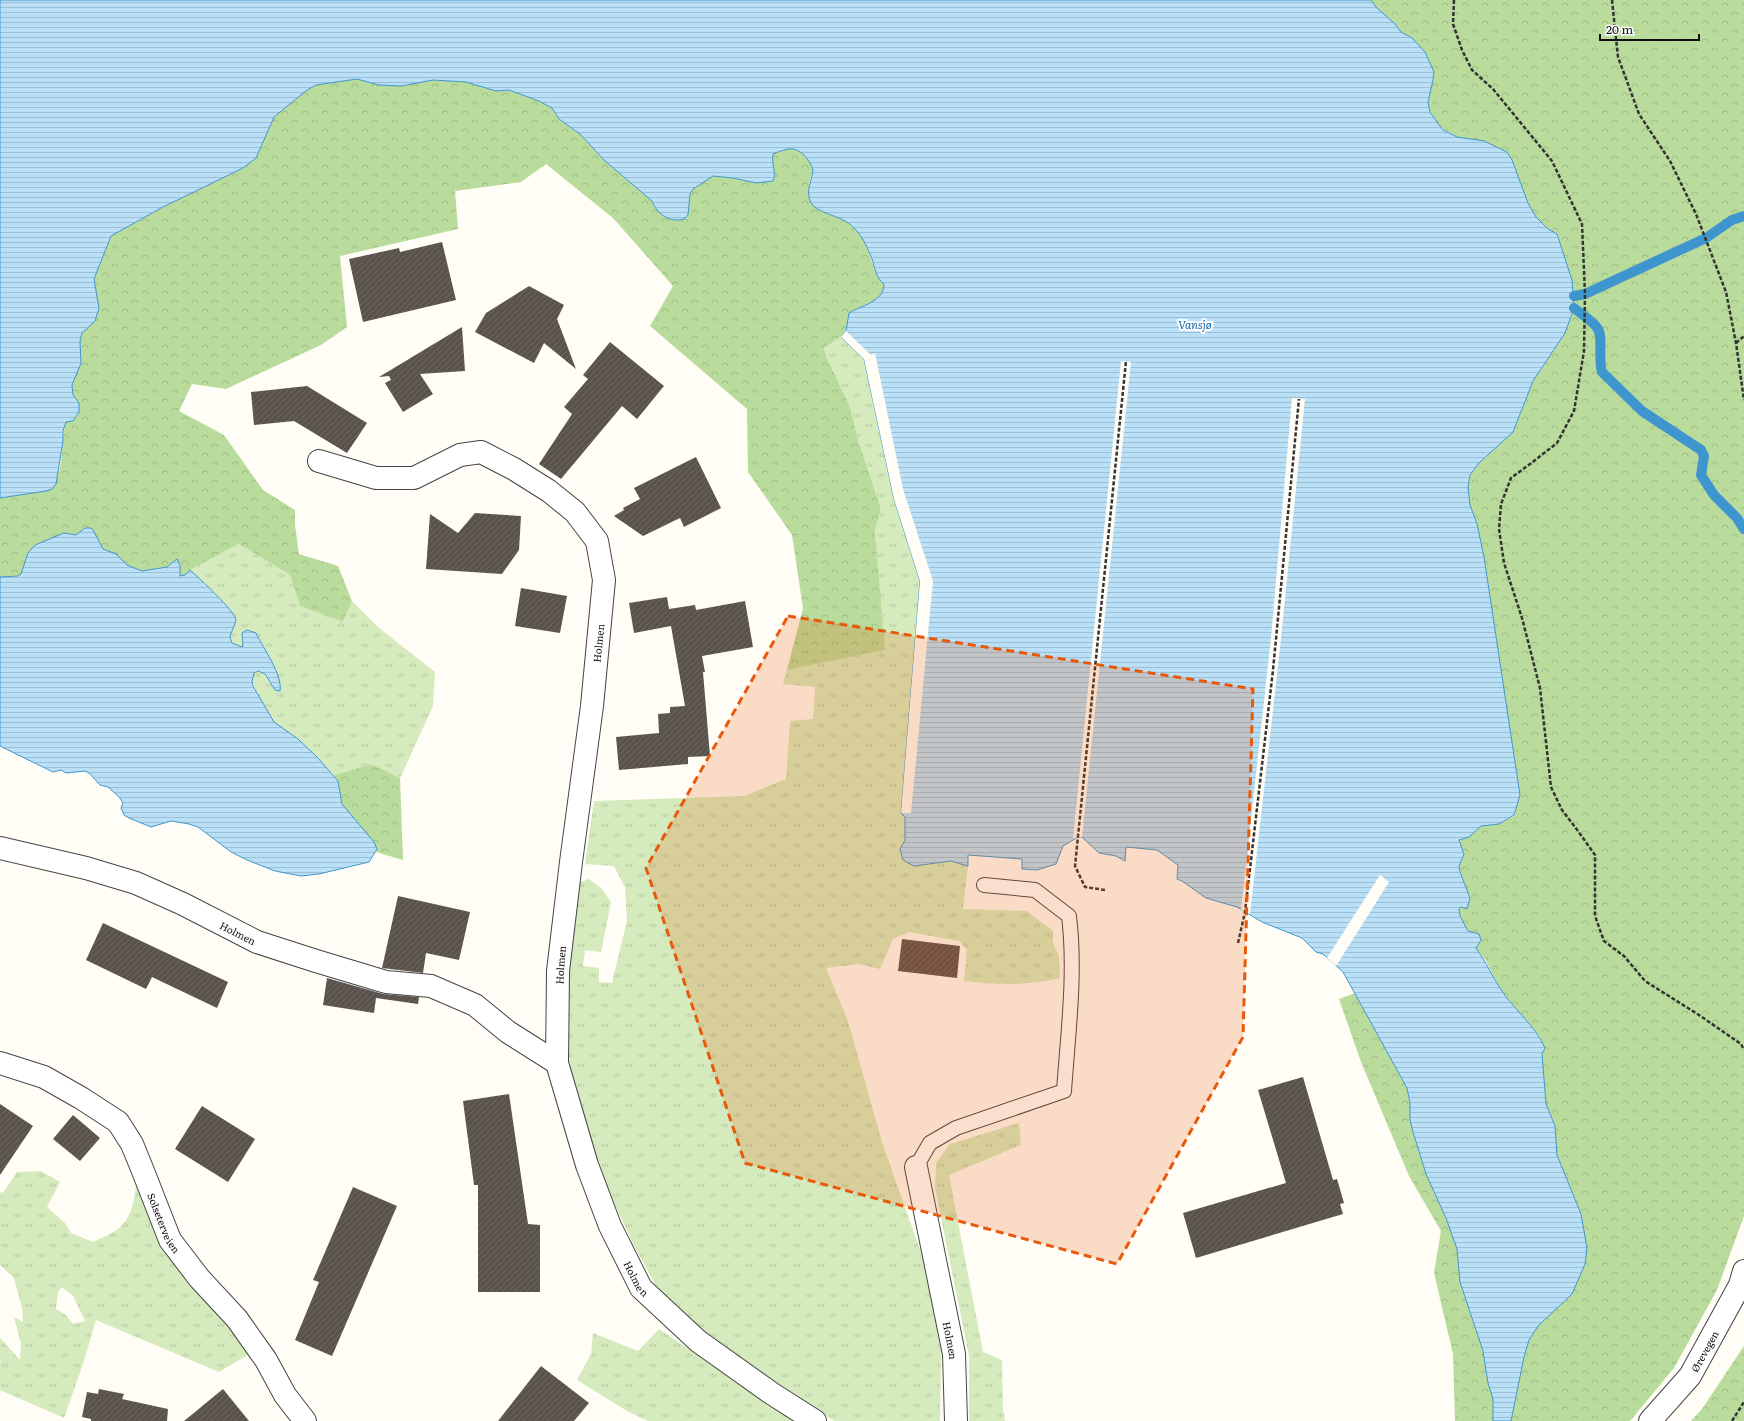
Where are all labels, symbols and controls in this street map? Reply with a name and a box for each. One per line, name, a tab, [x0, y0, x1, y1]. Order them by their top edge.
scale bar	[1600, 16, 1699, 42]
text: 20 m	[1606, 20, 1633, 38]
water label: Vansjø	[1178, 316, 1212, 332]
street label: Holmen	[589, 623, 608, 663]
street label: Holmen	[218, 917, 259, 948]
street label: Holmen	[551, 945, 569, 985]
street label: Solseterveien	[145, 1190, 185, 1256]
street label: Holmen	[621, 1258, 653, 1300]
street label: Holmen	[940, 1320, 962, 1360]
street label: Ørevegen	[1686, 1327, 1722, 1374]

